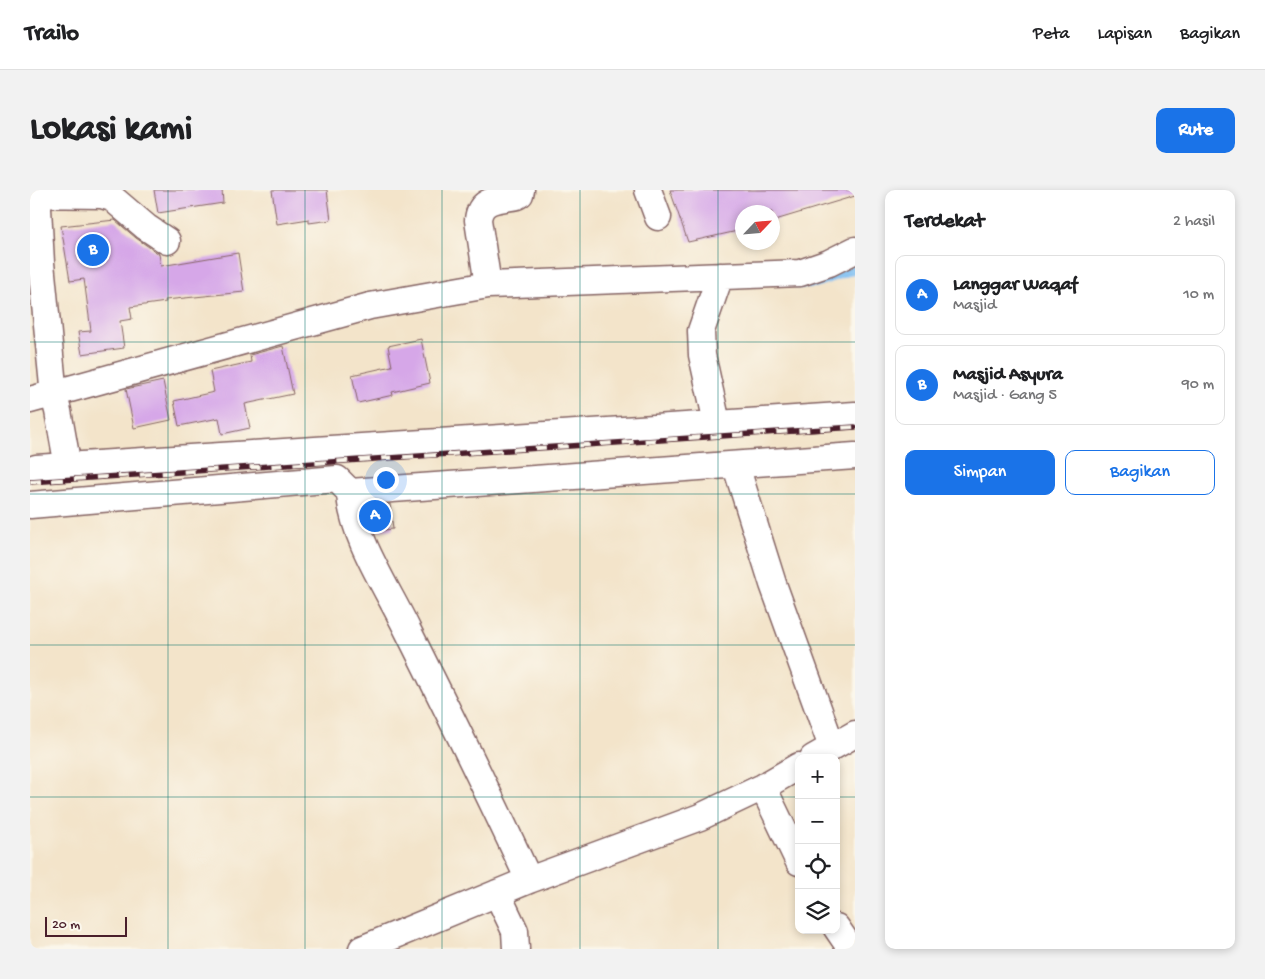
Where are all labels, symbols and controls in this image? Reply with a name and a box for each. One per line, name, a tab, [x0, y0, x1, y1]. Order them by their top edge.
text: Trailo	[25, 20, 79, 49]
text: Peta	[1033, 24, 1070, 45]
text: Lapisan	[1098, 24, 1152, 45]
text: Bagikan	[1180, 24, 1240, 45]
button: Rute	[1156, 108, 1235, 153]
text: Lokasi kami	[30, 110, 192, 151]
north arrow	[735, 205, 780, 250]
text: Terdekat	[905, 210, 984, 235]
text: 2 hasil	[1173, 213, 1215, 232]
pin: B	[77, 231, 109, 269]
text: Langgar Waqaf	[953, 274, 1077, 297]
text: A	[917, 286, 927, 305]
text: 10 m	[1183, 286, 1214, 305]
text: Masjid	[953, 297, 996, 316]
text: Masjid Asyura	[953, 364, 1063, 387]
text: B	[918, 376, 926, 395]
text: 90 m	[1182, 376, 1214, 395]
text: Masjid · Gang 5	[953, 387, 1057, 406]
button: Simpan	[905, 450, 1055, 495]
button: Bagikan	[1065, 450, 1215, 495]
your location	[373, 467, 399, 493]
pin: A	[359, 497, 391, 535]
map controls	[795, 754, 840, 934]
button: +	[795, 754, 840, 799]
button: −	[795, 799, 840, 844]
button: locate	[795, 844, 840, 889]
button: layers	[795, 889, 840, 934]
scale bar	[45, 914, 128, 937]
text: 20 m	[52, 917, 80, 934]

